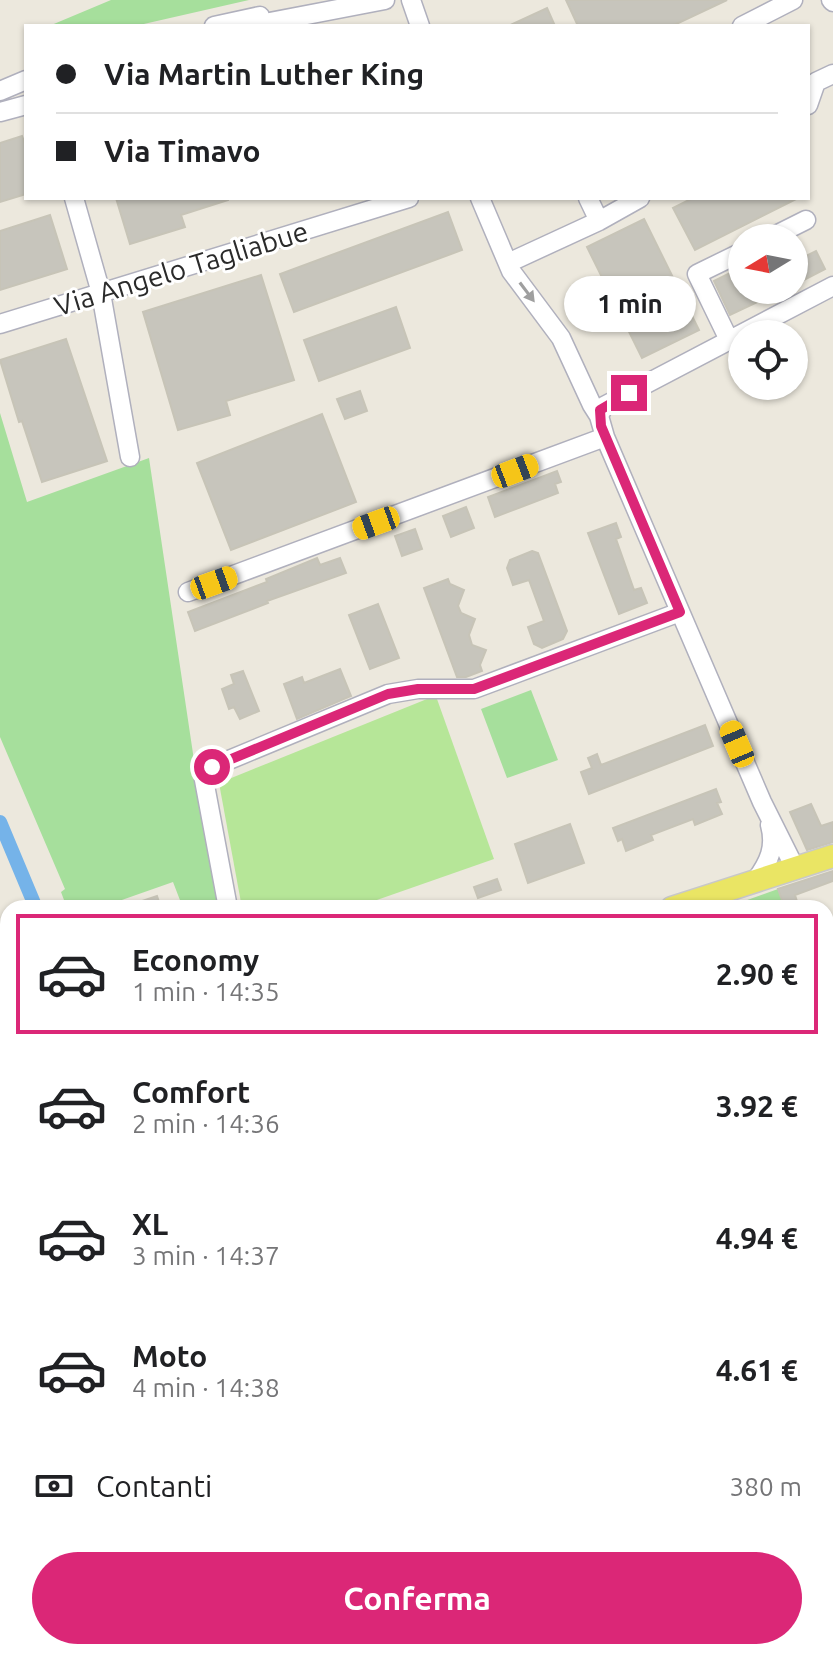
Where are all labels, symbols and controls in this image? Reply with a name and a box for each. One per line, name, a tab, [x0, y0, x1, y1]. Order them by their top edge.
text: Via Martin Luther King	[104, 57, 424, 91]
text: Via Timavo	[104, 134, 261, 168]
street label: Via Angelo Tagliabue	[50, 215, 312, 321]
north arrow	[728, 224, 808, 304]
map controls	[728, 224, 808, 400]
callout: 1 min	[563, 277, 695, 333]
one-way arrow	[519, 282, 535, 303]
text: 1 min	[597, 289, 663, 318]
button: locate	[728, 320, 808, 400]
route end	[611, 375, 647, 411]
car	[488, 451, 542, 491]
car	[349, 504, 403, 542]
car	[187, 564, 241, 602]
car	[717, 717, 757, 771]
route start	[194, 749, 230, 785]
icon: car	[36, 938, 108, 1010]
text: Economy	[132, 943, 259, 977]
text: 2.90 €	[716, 957, 798, 991]
text: 1 min · 14:35	[132, 977, 280, 1006]
icon: car	[36, 1070, 108, 1142]
text: Comfort	[132, 1075, 250, 1109]
text: 3.92 €	[716, 1089, 798, 1123]
text: 2 min · 14:36	[132, 1109, 280, 1138]
icon: car	[36, 1202, 108, 1274]
text: XL	[132, 1207, 168, 1241]
text: 4.94 €	[716, 1221, 798, 1255]
text: 3 min · 14:37	[132, 1241, 280, 1270]
icon: car	[36, 1334, 108, 1406]
text: Moto	[132, 1339, 207, 1373]
text: 4.61 €	[716, 1353, 798, 1387]
text: 4 min · 14:38	[132, 1373, 280, 1402]
icon: cash	[32, 1464, 76, 1508]
text: Contanti	[96, 1469, 212, 1503]
text: 380 m	[730, 1472, 802, 1501]
button: Conferma	[32, 1552, 802, 1644]

